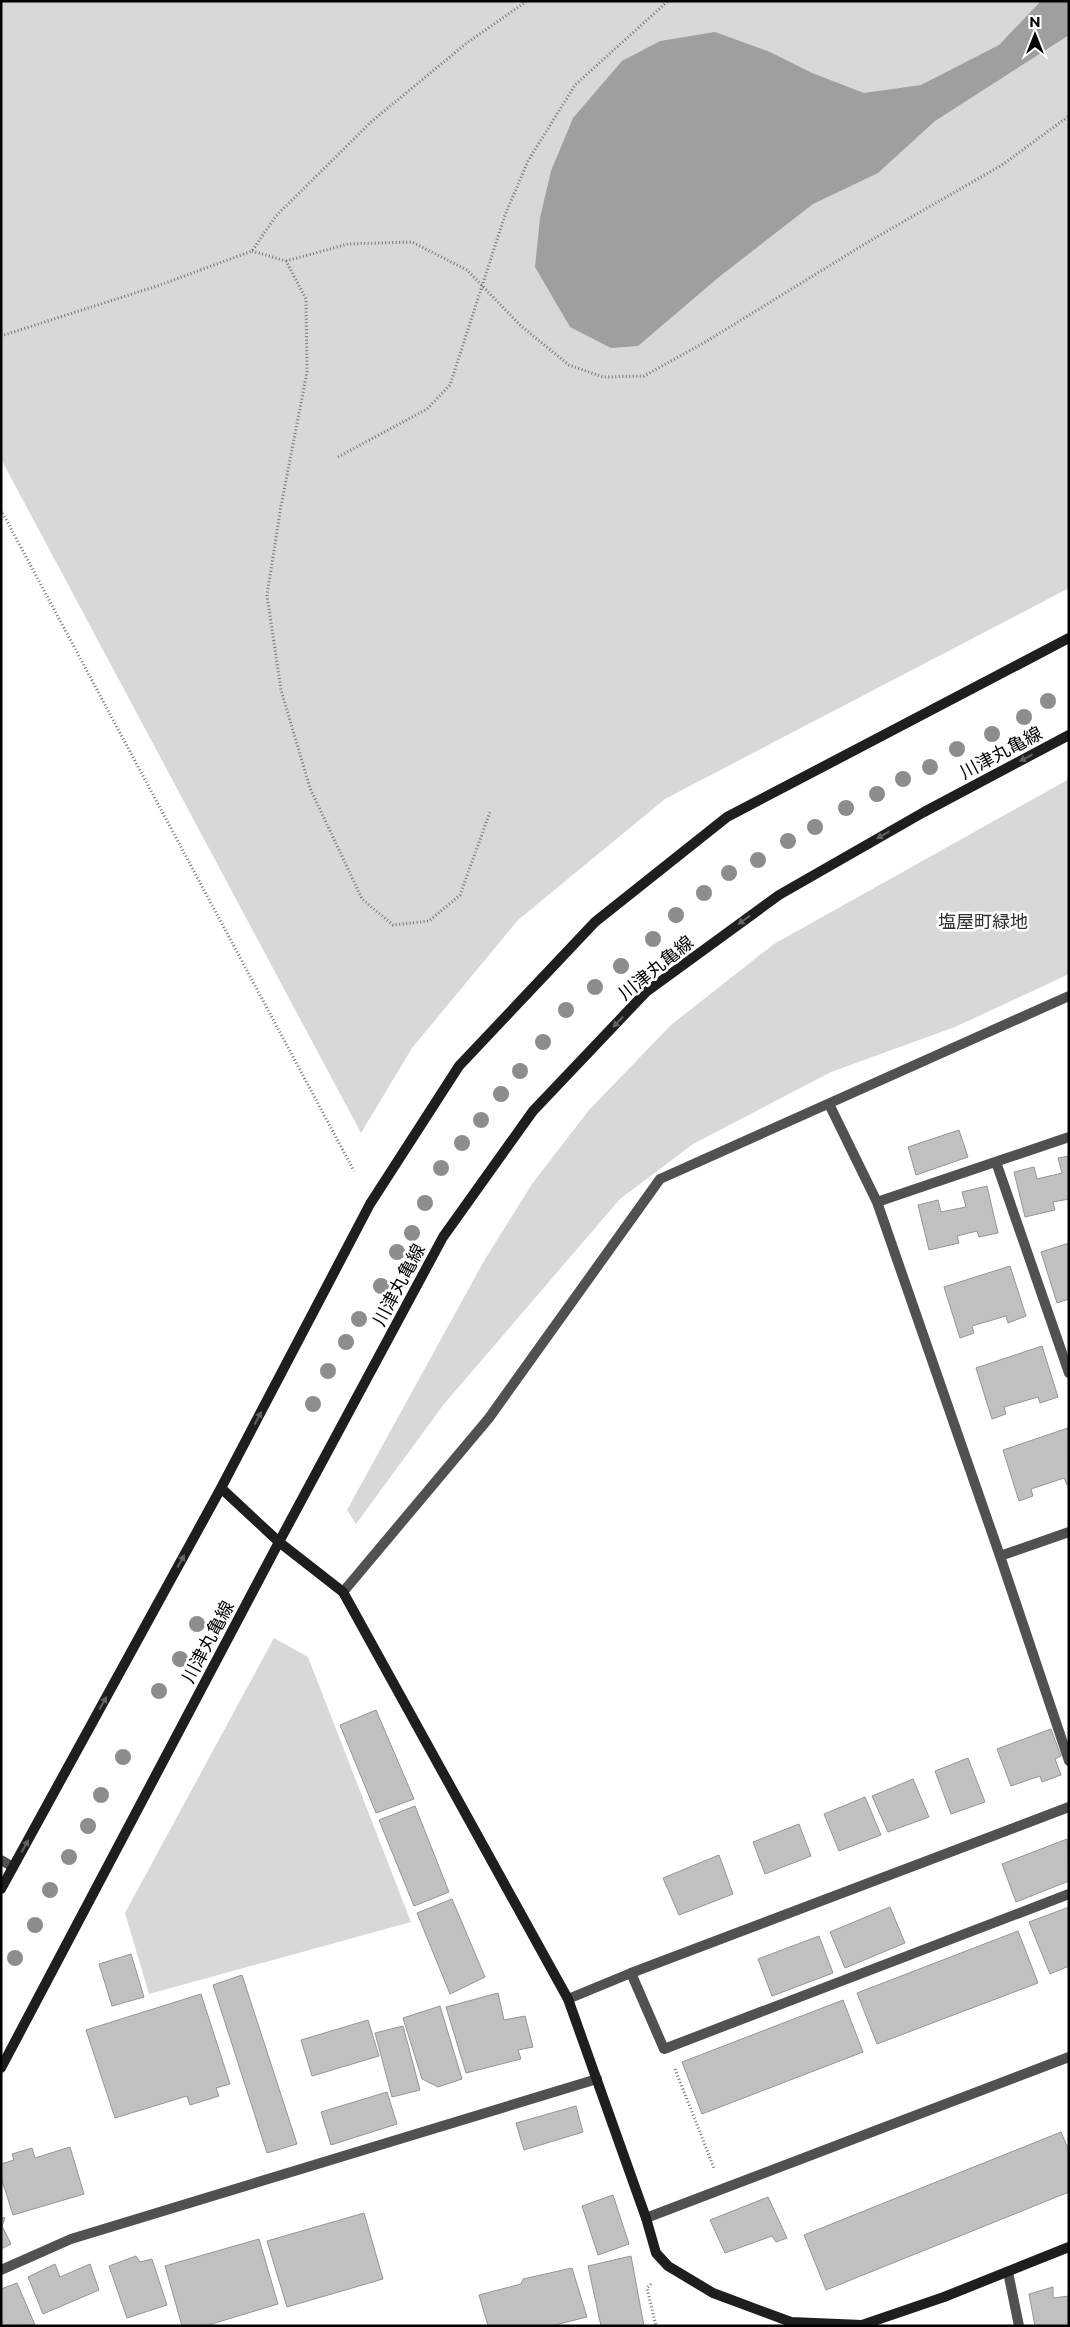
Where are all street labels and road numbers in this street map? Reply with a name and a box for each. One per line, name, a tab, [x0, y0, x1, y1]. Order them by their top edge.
street label: 川津丸亀線	[956, 722, 1046, 784]
street label: 川津丸亀線	[614, 931, 698, 1005]
street label: 川津丸亀線	[368, 1240, 430, 1330]
street label: 川津丸亀線	[177, 1597, 239, 1687]

